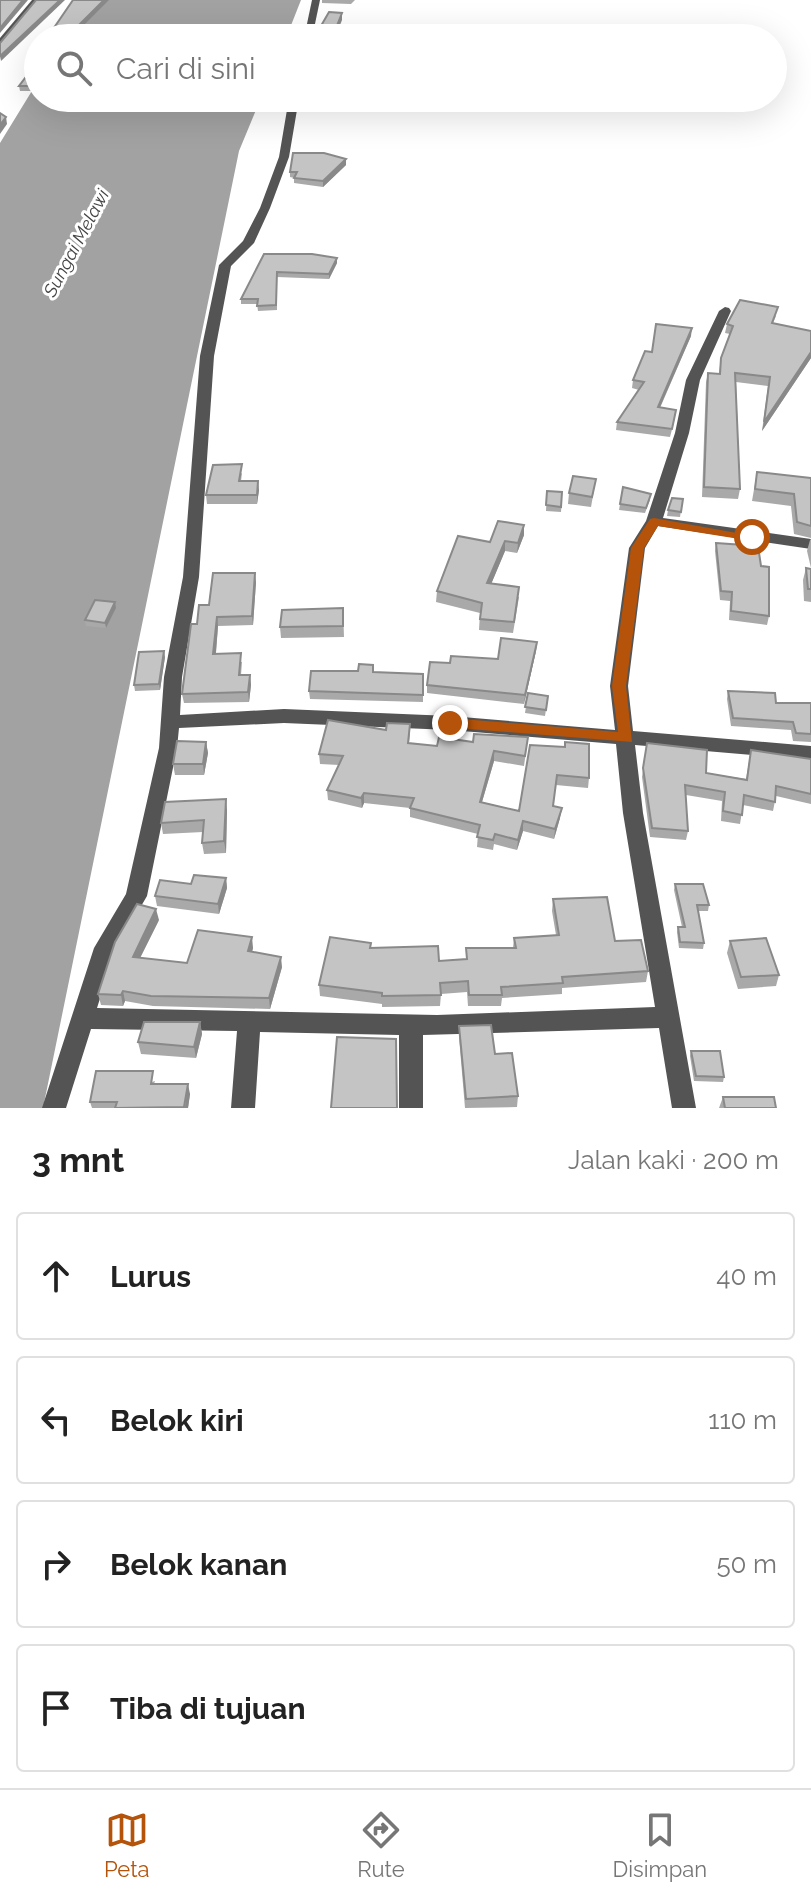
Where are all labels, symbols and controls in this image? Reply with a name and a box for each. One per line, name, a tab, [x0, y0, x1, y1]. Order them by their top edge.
search box	[24, 24, 787, 112]
icon: search	[52, 46, 96, 90]
text: Cari di sini	[116, 51, 256, 86]
water label: Sungai Melawi	[39, 185, 114, 301]
route start	[734, 519, 770, 555]
route end	[432, 705, 468, 741]
text: 3 mnt	[32, 1140, 124, 1180]
text: Jalan kaki · 200 m	[568, 1145, 779, 1175]
icon: ahead	[34, 1254, 78, 1298]
text: Lurus	[110, 1259, 191, 1294]
text: 40 m	[716, 1261, 777, 1291]
icon: left	[34, 1398, 78, 1442]
text: Belok kiri	[110, 1403, 244, 1438]
text: 110 m	[708, 1405, 777, 1435]
icon: right	[34, 1542, 78, 1586]
text: Belok kanan	[110, 1547, 287, 1582]
text: 50 m	[716, 1549, 777, 1579]
icon: arrive	[34, 1686, 78, 1730]
text: Tiba di tujuan	[110, 1691, 306, 1726]
tab: Peta	[104, 1808, 150, 1882]
tab: Rute	[357, 1808, 405, 1882]
tab: Disimpan	[613, 1808, 707, 1882]

